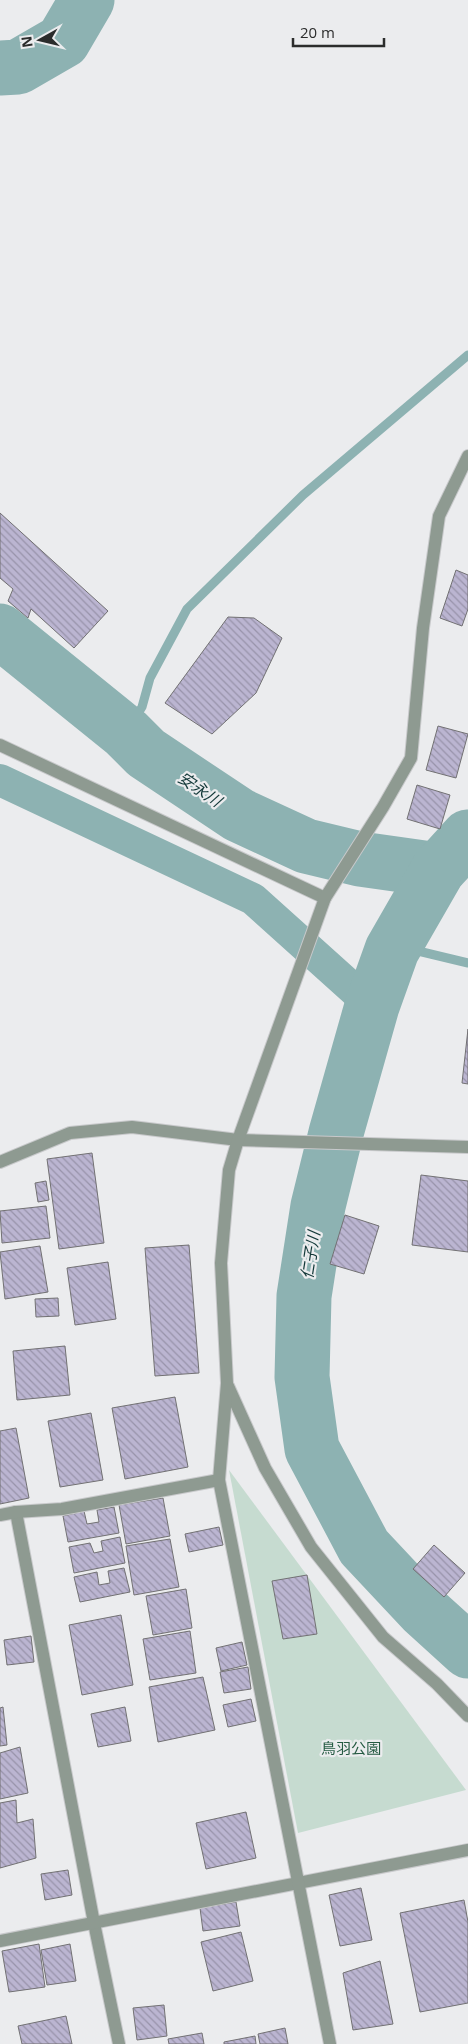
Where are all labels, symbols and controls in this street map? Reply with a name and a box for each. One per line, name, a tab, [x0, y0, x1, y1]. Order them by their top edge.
north arrow	[15, 15, 65, 65]
scale bar	[293, 15, 384, 47]
text: 20 m	[300, 22, 335, 42]
text: N	[16, 35, 37, 49]
water label: 安永川	[174, 766, 228, 813]
water label: 仁子川	[295, 1228, 325, 1280]
park label: 鳥羽公園	[321, 1738, 381, 1758]

